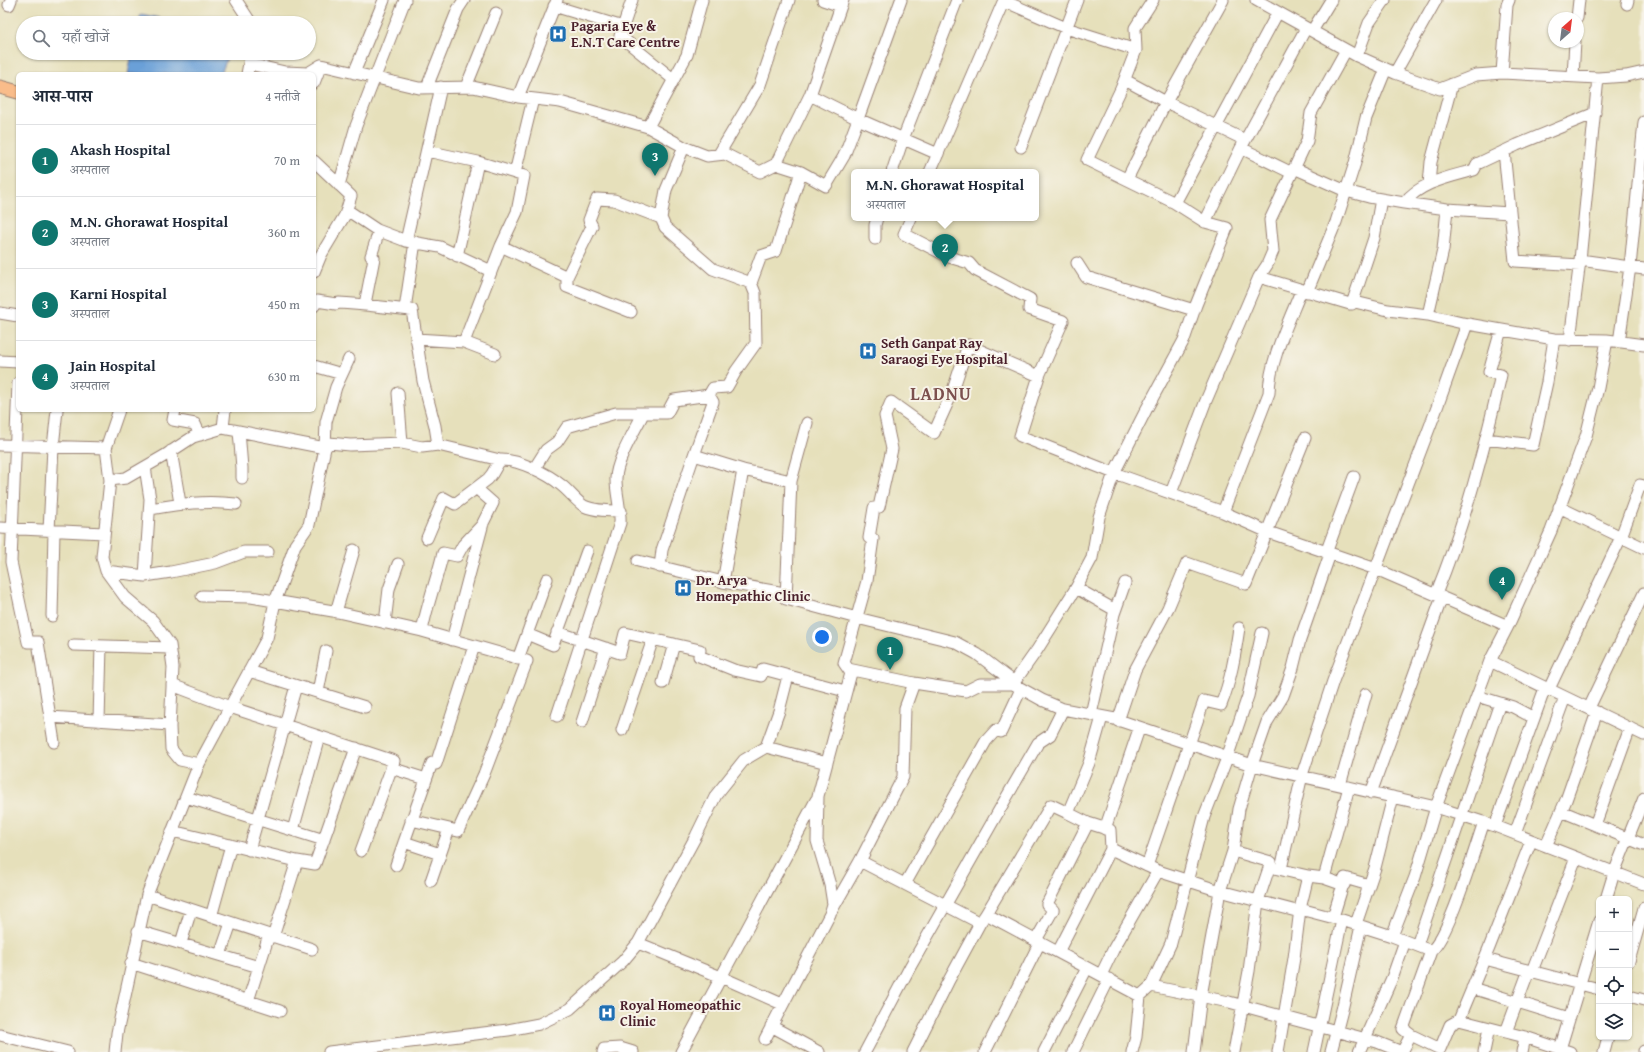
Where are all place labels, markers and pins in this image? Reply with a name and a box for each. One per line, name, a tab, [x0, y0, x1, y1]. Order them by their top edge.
place label: Pagaria Eye & E.N.T Care Centre	[571, 16, 680, 52]
hospital icon: Pagaria Eye & E.N.T Care Centre	[548, 24, 568, 44]
pin: 3	[642, 143, 668, 176]
pin: 2	[932, 234, 958, 267]
place label: Seth Ganpat Ray Saraogi Eye Hospital	[881, 333, 1009, 369]
hospital icon: Seth Ganpat Ray Saraogi Eye Hospital	[858, 341, 878, 361]
pin: 4	[1489, 567, 1515, 600]
place label: Dr. Arya Homepathic Clinic	[696, 570, 811, 606]
hospital icon: Dr. Arya Homepathic Clinic	[673, 578, 693, 598]
pin: 1	[877, 637, 903, 670]
place label: Royal Homeopathic Clinic	[620, 995, 741, 1031]
hospital icon: Royal Homeopathic Clinic	[597, 1003, 617, 1023]

